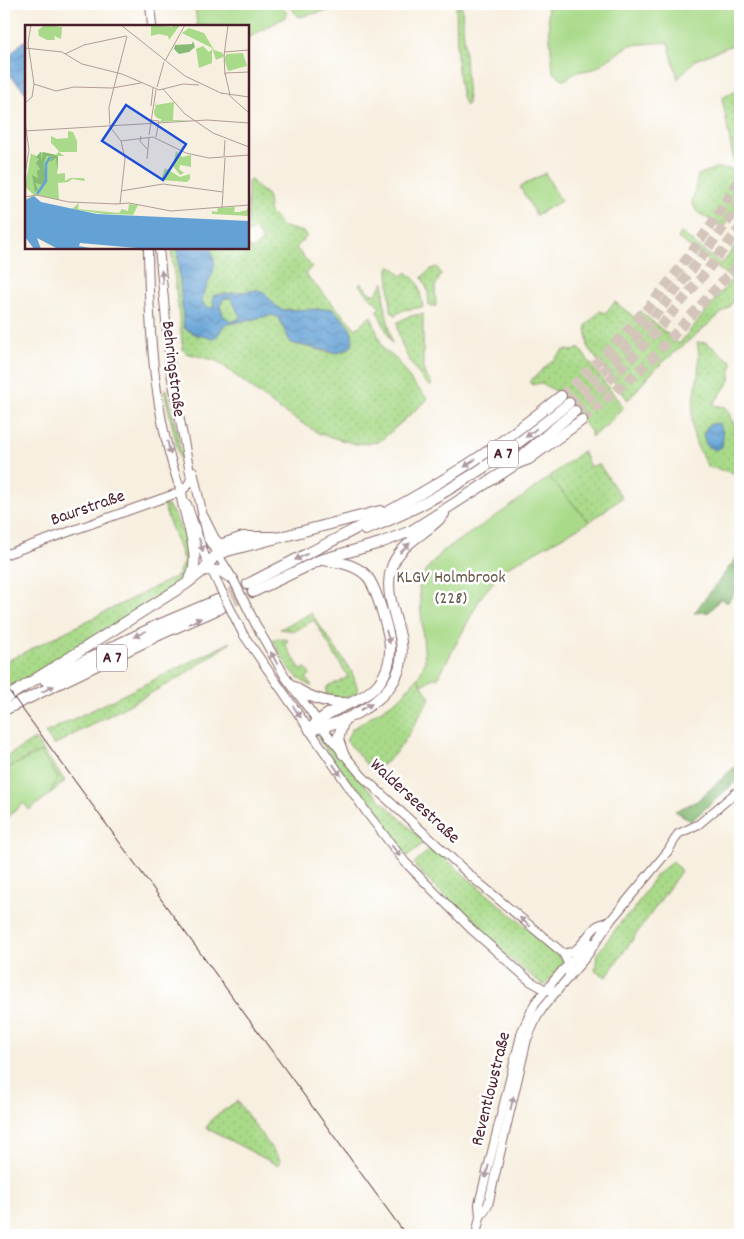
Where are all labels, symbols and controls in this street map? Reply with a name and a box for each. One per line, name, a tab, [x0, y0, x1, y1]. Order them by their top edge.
inset map	[25, 25, 249, 249]
one-way arrow	[158, 269, 166, 285]
street label: Behringstraße	[154, 319, 190, 419]
one-way arrow	[525, 428, 538, 439]
one-way arrow	[165, 440, 173, 455]
road number: A 7	[488, 440, 518, 468]
one-way arrow	[463, 458, 477, 468]
street label: Baurstraße	[47, 485, 129, 533]
one-way arrow	[198, 537, 205, 552]
one-way arrow	[399, 542, 411, 554]
one-way arrow	[294, 553, 308, 561]
park label: KLGV Holmbrook (228)	[396, 566, 506, 612]
one-way arrow	[188, 617, 202, 625]
one-way arrow	[384, 629, 392, 644]
one-way arrow	[133, 630, 147, 638]
road number: A 7	[97, 644, 127, 671]
one-way arrow	[270, 651, 278, 665]
one-way arrow	[40, 685, 55, 693]
one-way arrow	[359, 703, 374, 711]
one-way arrow	[292, 705, 302, 719]
street label: Walderseestraße	[363, 754, 465, 851]
one-way arrow	[332, 763, 342, 776]
one-way arrow	[391, 844, 402, 857]
one-way arrow	[519, 916, 532, 927]
street label: Reventlowstraße	[466, 1029, 518, 1149]
one-way arrow	[508, 1096, 516, 1111]
one-way arrow	[483, 1164, 491, 1180]

